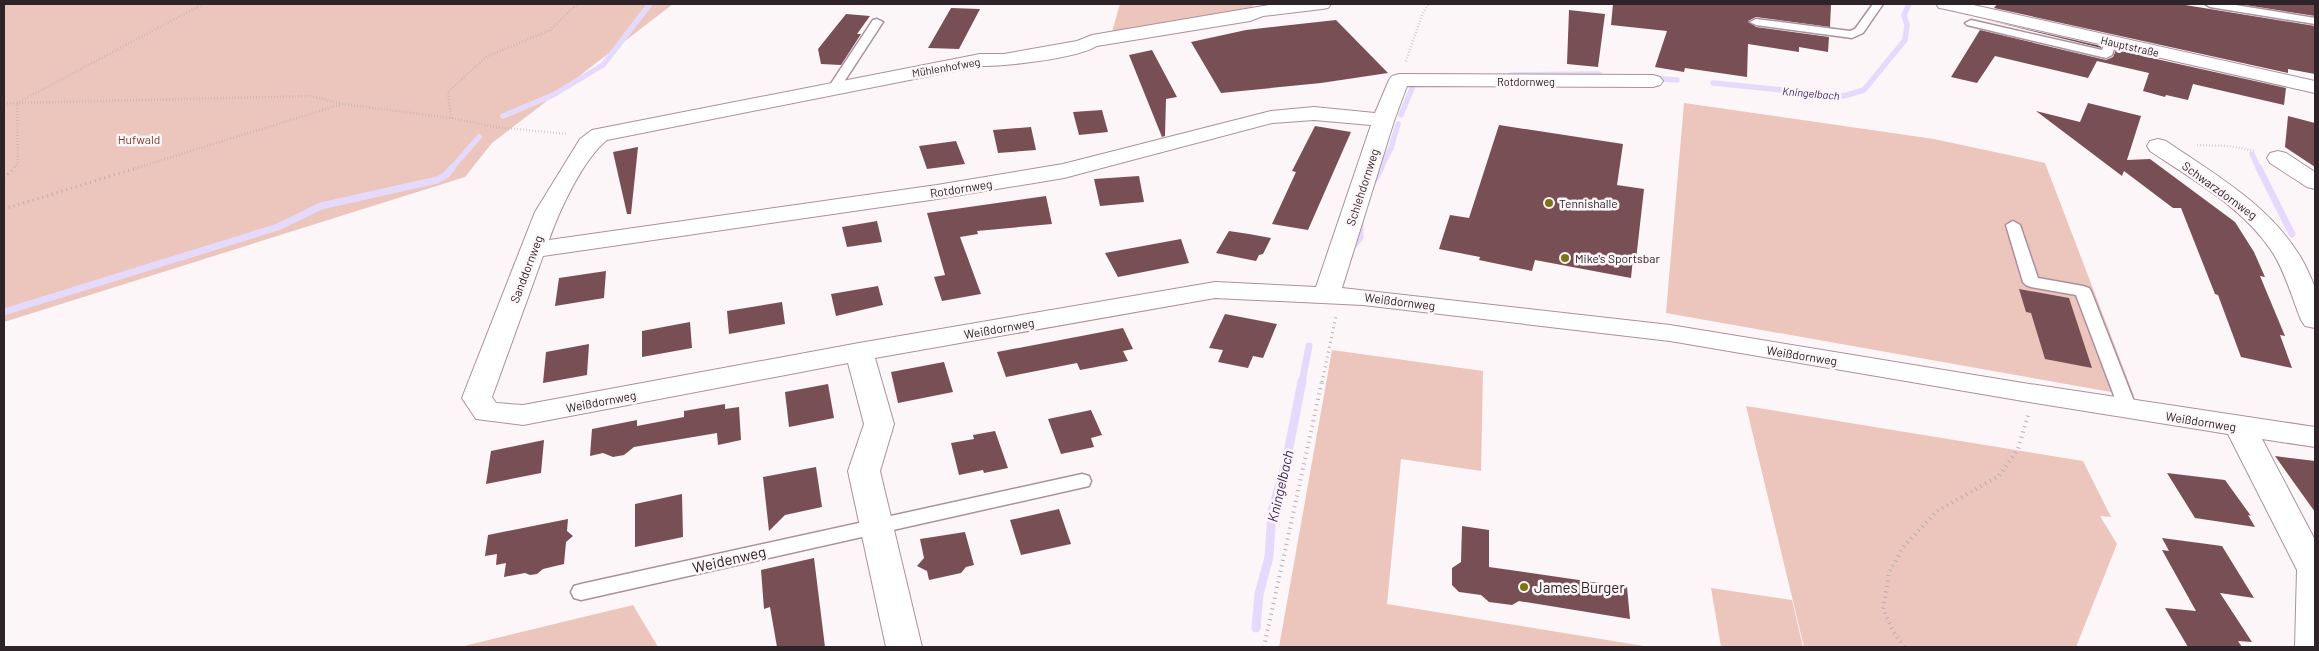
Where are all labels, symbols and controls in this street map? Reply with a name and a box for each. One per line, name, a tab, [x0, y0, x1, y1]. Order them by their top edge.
street label: Hauptstraße	[2099, 33, 2161, 59]
street label: Mühlenhofweg	[911, 55, 981, 79]
street label: Rotdornweg	[1497, 75, 1555, 88]
water label: Kningelbach	[1782, 84, 1840, 102]
park label: Hufwald	[118, 132, 160, 146]
street label: Schlehdornweg	[1343, 147, 1381, 227]
street label: Schwarzdornweg	[2180, 158, 2260, 222]
street label: Rotdornweg	[929, 176, 993, 200]
place label: Tennishalle	[1559, 196, 1618, 210]
marker: Tennishalle	[1543, 197, 1555, 209]
street label: Sanddornweg	[507, 233, 545, 305]
place label: Mike's Sportsbar	[1575, 251, 1660, 265]
marker: Mike's Sportsbar	[1559, 252, 1571, 264]
street label: Weißdornweg	[1364, 290, 1436, 312]
street label: Weißdornweg	[963, 315, 1035, 341]
street label: Weißdornweg	[1766, 343, 1838, 367]
street label: Weißdornweg	[565, 387, 637, 415]
street label: Weißdornweg	[2165, 409, 2237, 433]
water label: Kningelbach	[1263, 448, 1297, 524]
street label: Weidenweg	[690, 542, 768, 576]
place label: James Burger	[1534, 578, 1625, 596]
marker: James Burger	[1518, 581, 1530, 593]

